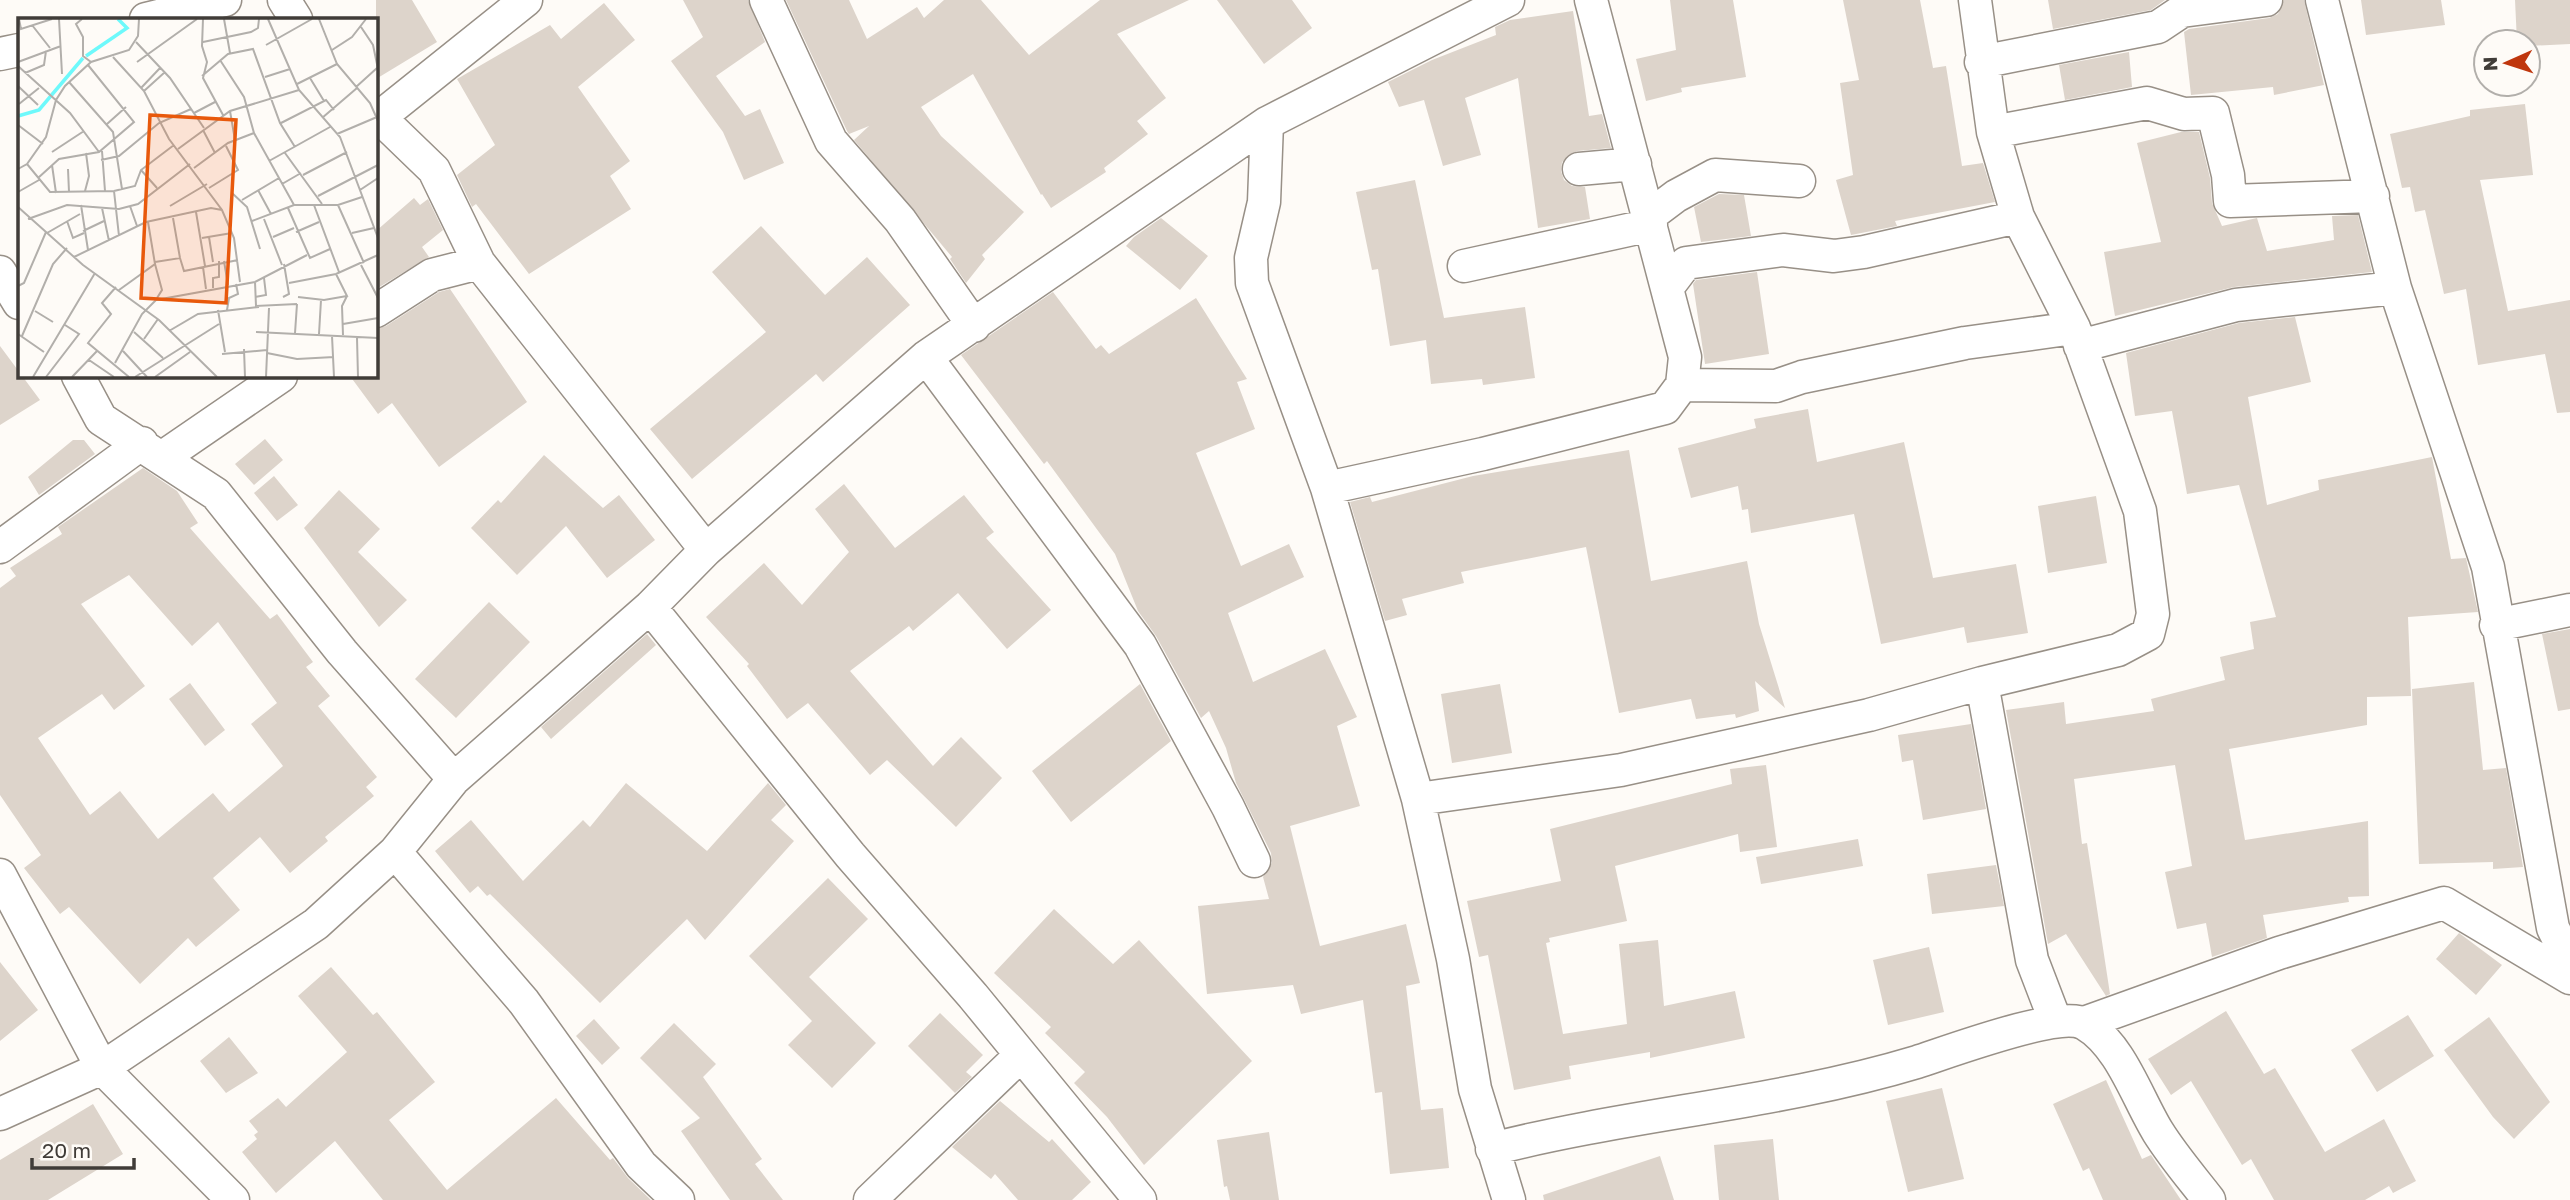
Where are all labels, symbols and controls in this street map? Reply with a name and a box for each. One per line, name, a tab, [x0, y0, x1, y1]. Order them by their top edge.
inset map	[18, 18, 378, 378]
north arrow	[2472, 28, 2542, 98]
text: N	[2478, 56, 2501, 72]
scale bar	[32, 1126, 133, 1170]
text: 20 m	[42, 1137, 91, 1163]

